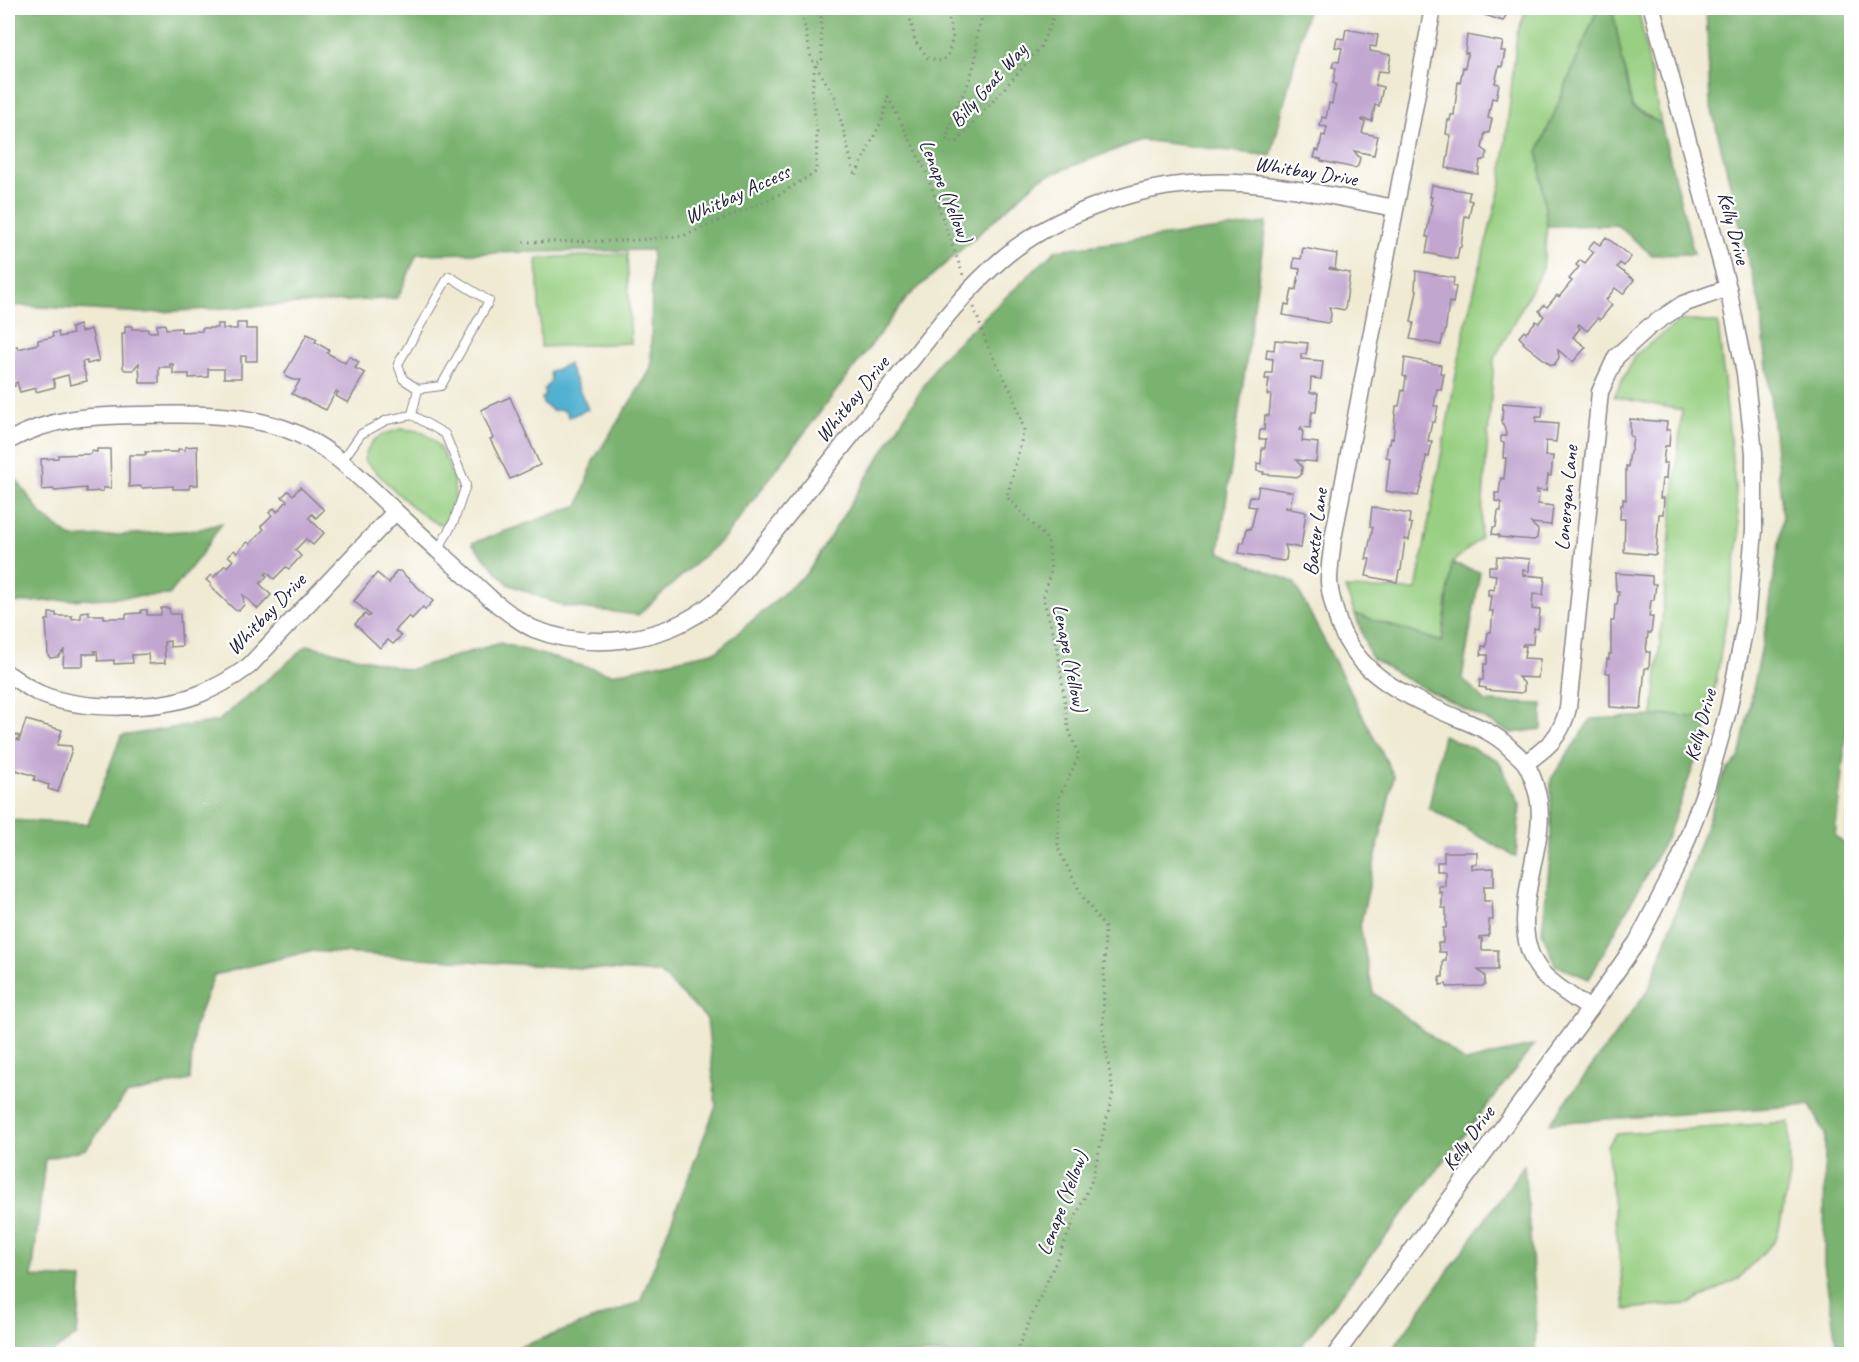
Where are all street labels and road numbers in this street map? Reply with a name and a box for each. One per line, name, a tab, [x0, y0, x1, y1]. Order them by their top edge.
street label: Billy Goat Way	[943, 36, 1034, 132]
street label: Lenape (Yellow)	[914, 136, 979, 247]
street label: Whitbay Drive	[1253, 150, 1361, 192]
street label: Whitbay Access	[680, 158, 795, 230]
street label: Kelly Drive	[1712, 189, 1756, 268]
street label: Whitbay Drive	[809, 349, 896, 447]
street label: Lonergan Lane	[1548, 443, 1584, 552]
street label: Baxter Lane	[1297, 485, 1334, 577]
street label: Whitbay Drive	[221, 566, 313, 660]
street label: Lenape (Yellow)	[1047, 602, 1093, 715]
street label: Kelly Drive	[1678, 685, 1722, 764]
street label: Kelly Drive	[1436, 1100, 1501, 1175]
street label: Lenape (Yellow)	[1030, 1146, 1094, 1259]

